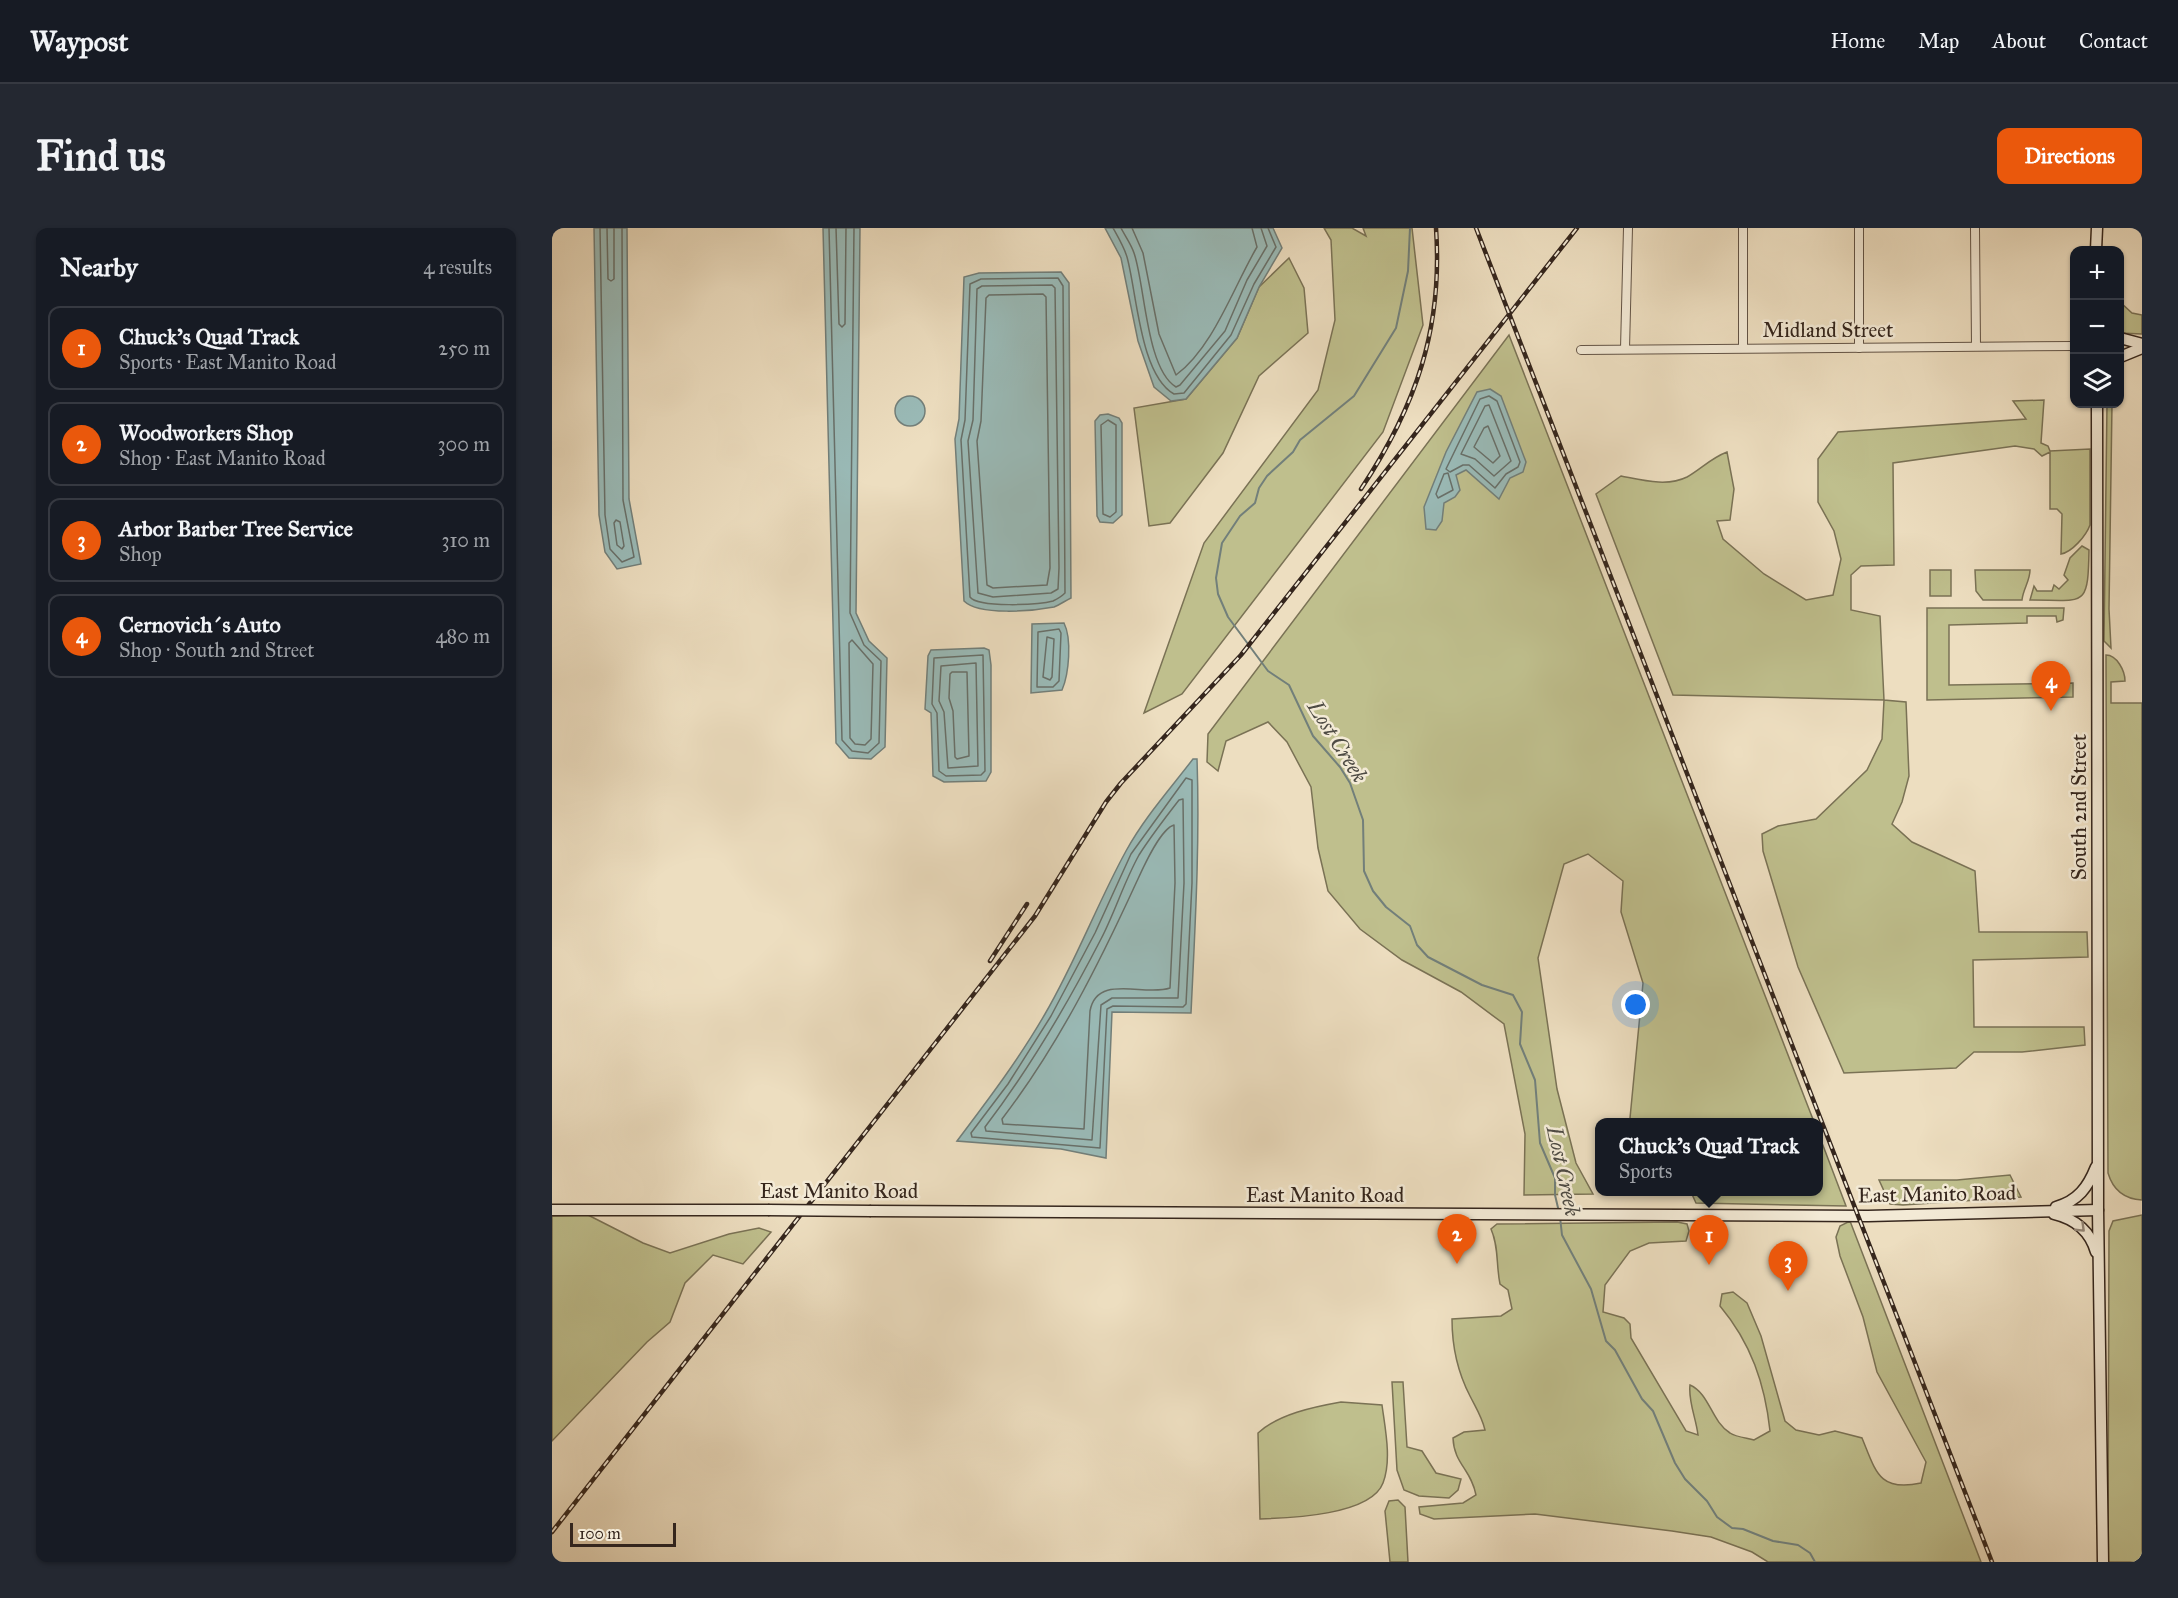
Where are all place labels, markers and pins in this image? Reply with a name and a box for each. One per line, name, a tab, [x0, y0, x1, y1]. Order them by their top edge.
pin: 4	[2032, 662, 2070, 711]
pin: 2	[1438, 1214, 1476, 1264]
pin: 1	[1690, 1216, 1728, 1265]
pin: 3	[1768, 1242, 1808, 1291]

